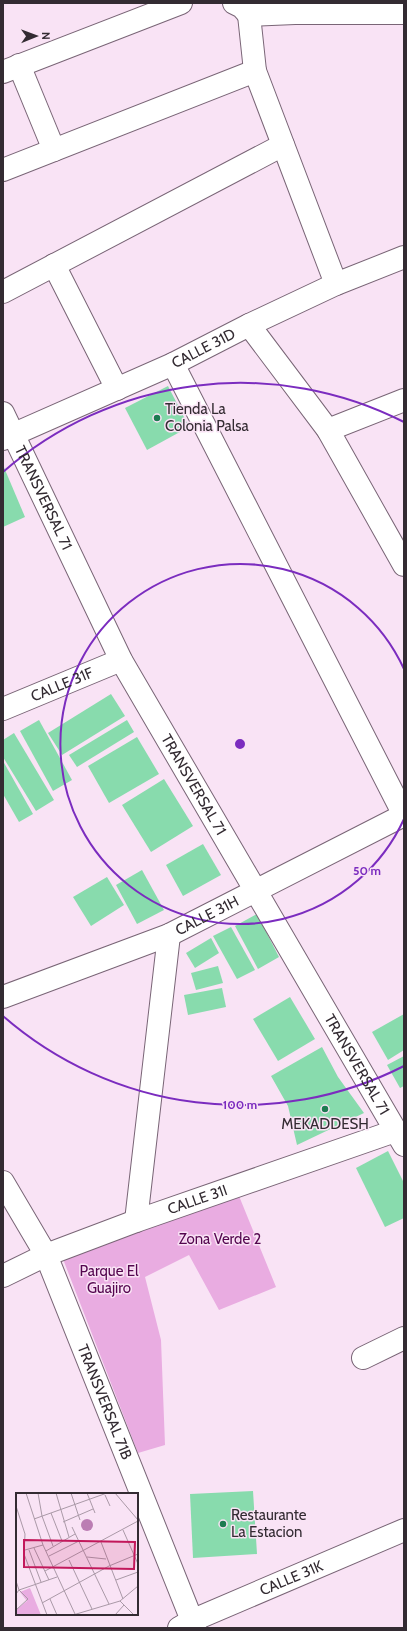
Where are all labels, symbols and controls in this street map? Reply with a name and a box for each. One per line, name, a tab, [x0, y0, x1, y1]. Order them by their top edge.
north arrow	[16, 16, 56, 56]
text: N	[39, 32, 53, 40]
street label: CALLE 31D	[169, 325, 238, 372]
place label: Tienda La Colonia Palsa	[165, 400, 249, 435]
marker: Tienda La Colonia Palsa	[152, 413, 162, 423]
street label: TRANSVERSAL 71	[11, 443, 76, 553]
street label: CALLE 31F	[28, 663, 96, 705]
street label: TRANSVERSAL 71	[157, 731, 230, 838]
centre of rings	[233, 737, 247, 751]
text: 50 m	[353, 863, 381, 878]
street label: CALLE 31H	[172, 892, 242, 939]
street label: TRANSVERSAL 71	[321, 1011, 393, 1118]
text: 100 m	[223, 1097, 257, 1112]
marker: MEKADDESH	[320, 1104, 330, 1114]
place label: MEKADDESH	[281, 1115, 369, 1133]
street label: CALLE 31I	[165, 1181, 230, 1218]
park label: Zona Verde 2	[179, 1230, 261, 1248]
park label: Parque El Guajiro	[79, 1262, 139, 1297]
street label: TRANSVERSAL 71B	[74, 1342, 136, 1462]
inset map	[16, 1493, 138, 1615]
place label: Restaurante La Estacion	[231, 1506, 307, 1541]
marker: Restaurante La Estacion	[218, 1519, 228, 1529]
street label: CALLE 31K	[257, 1557, 326, 1600]

